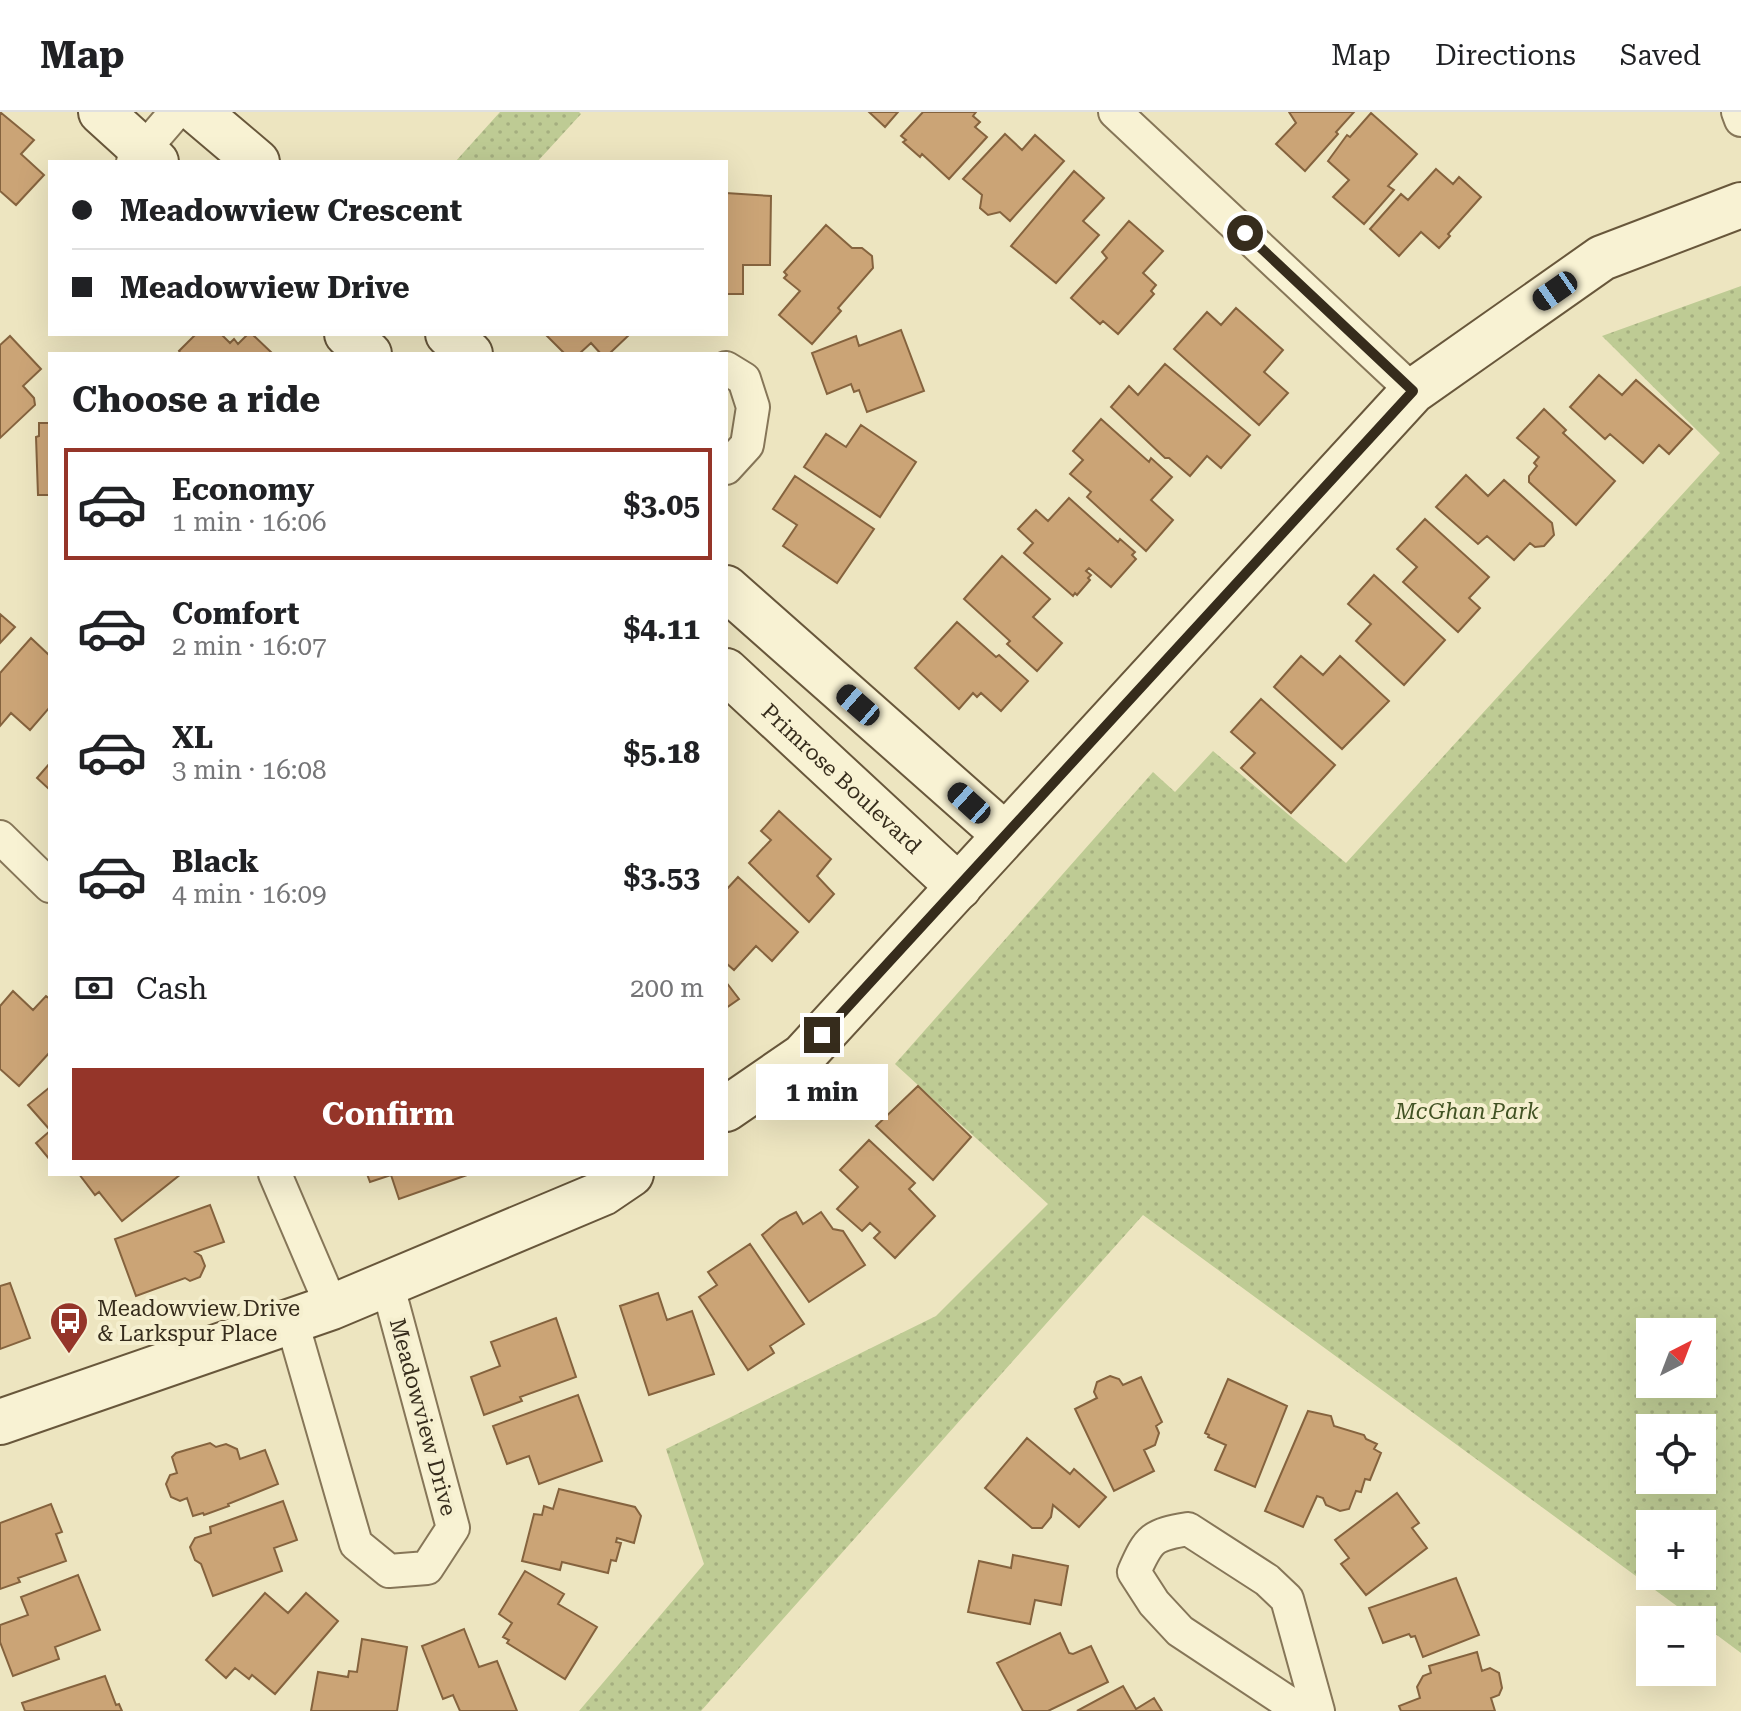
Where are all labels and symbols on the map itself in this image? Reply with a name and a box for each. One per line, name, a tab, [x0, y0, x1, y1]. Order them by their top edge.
route start	[1227, 215, 1263, 251]
car	[1528, 267, 1582, 315]
car	[832, 680, 884, 730]
street label: Primrose Boulevard	[757, 698, 927, 859]
car	[943, 778, 995, 828]
route end	[804, 1017, 840, 1053]
callout: 1 min	[756, 1063, 888, 1119]
park label: McGhan Park	[1394, 1099, 1539, 1124]
place label: Meadowview Drive & Larkspur Place	[97, 1296, 300, 1346]
bus stop icon: Meadowview Drive & Larkspur Place	[48, 1300, 90, 1355]
street label: Meadowview Drive	[385, 1316, 461, 1518]
north arrow	[1636, 1318, 1716, 1398]

